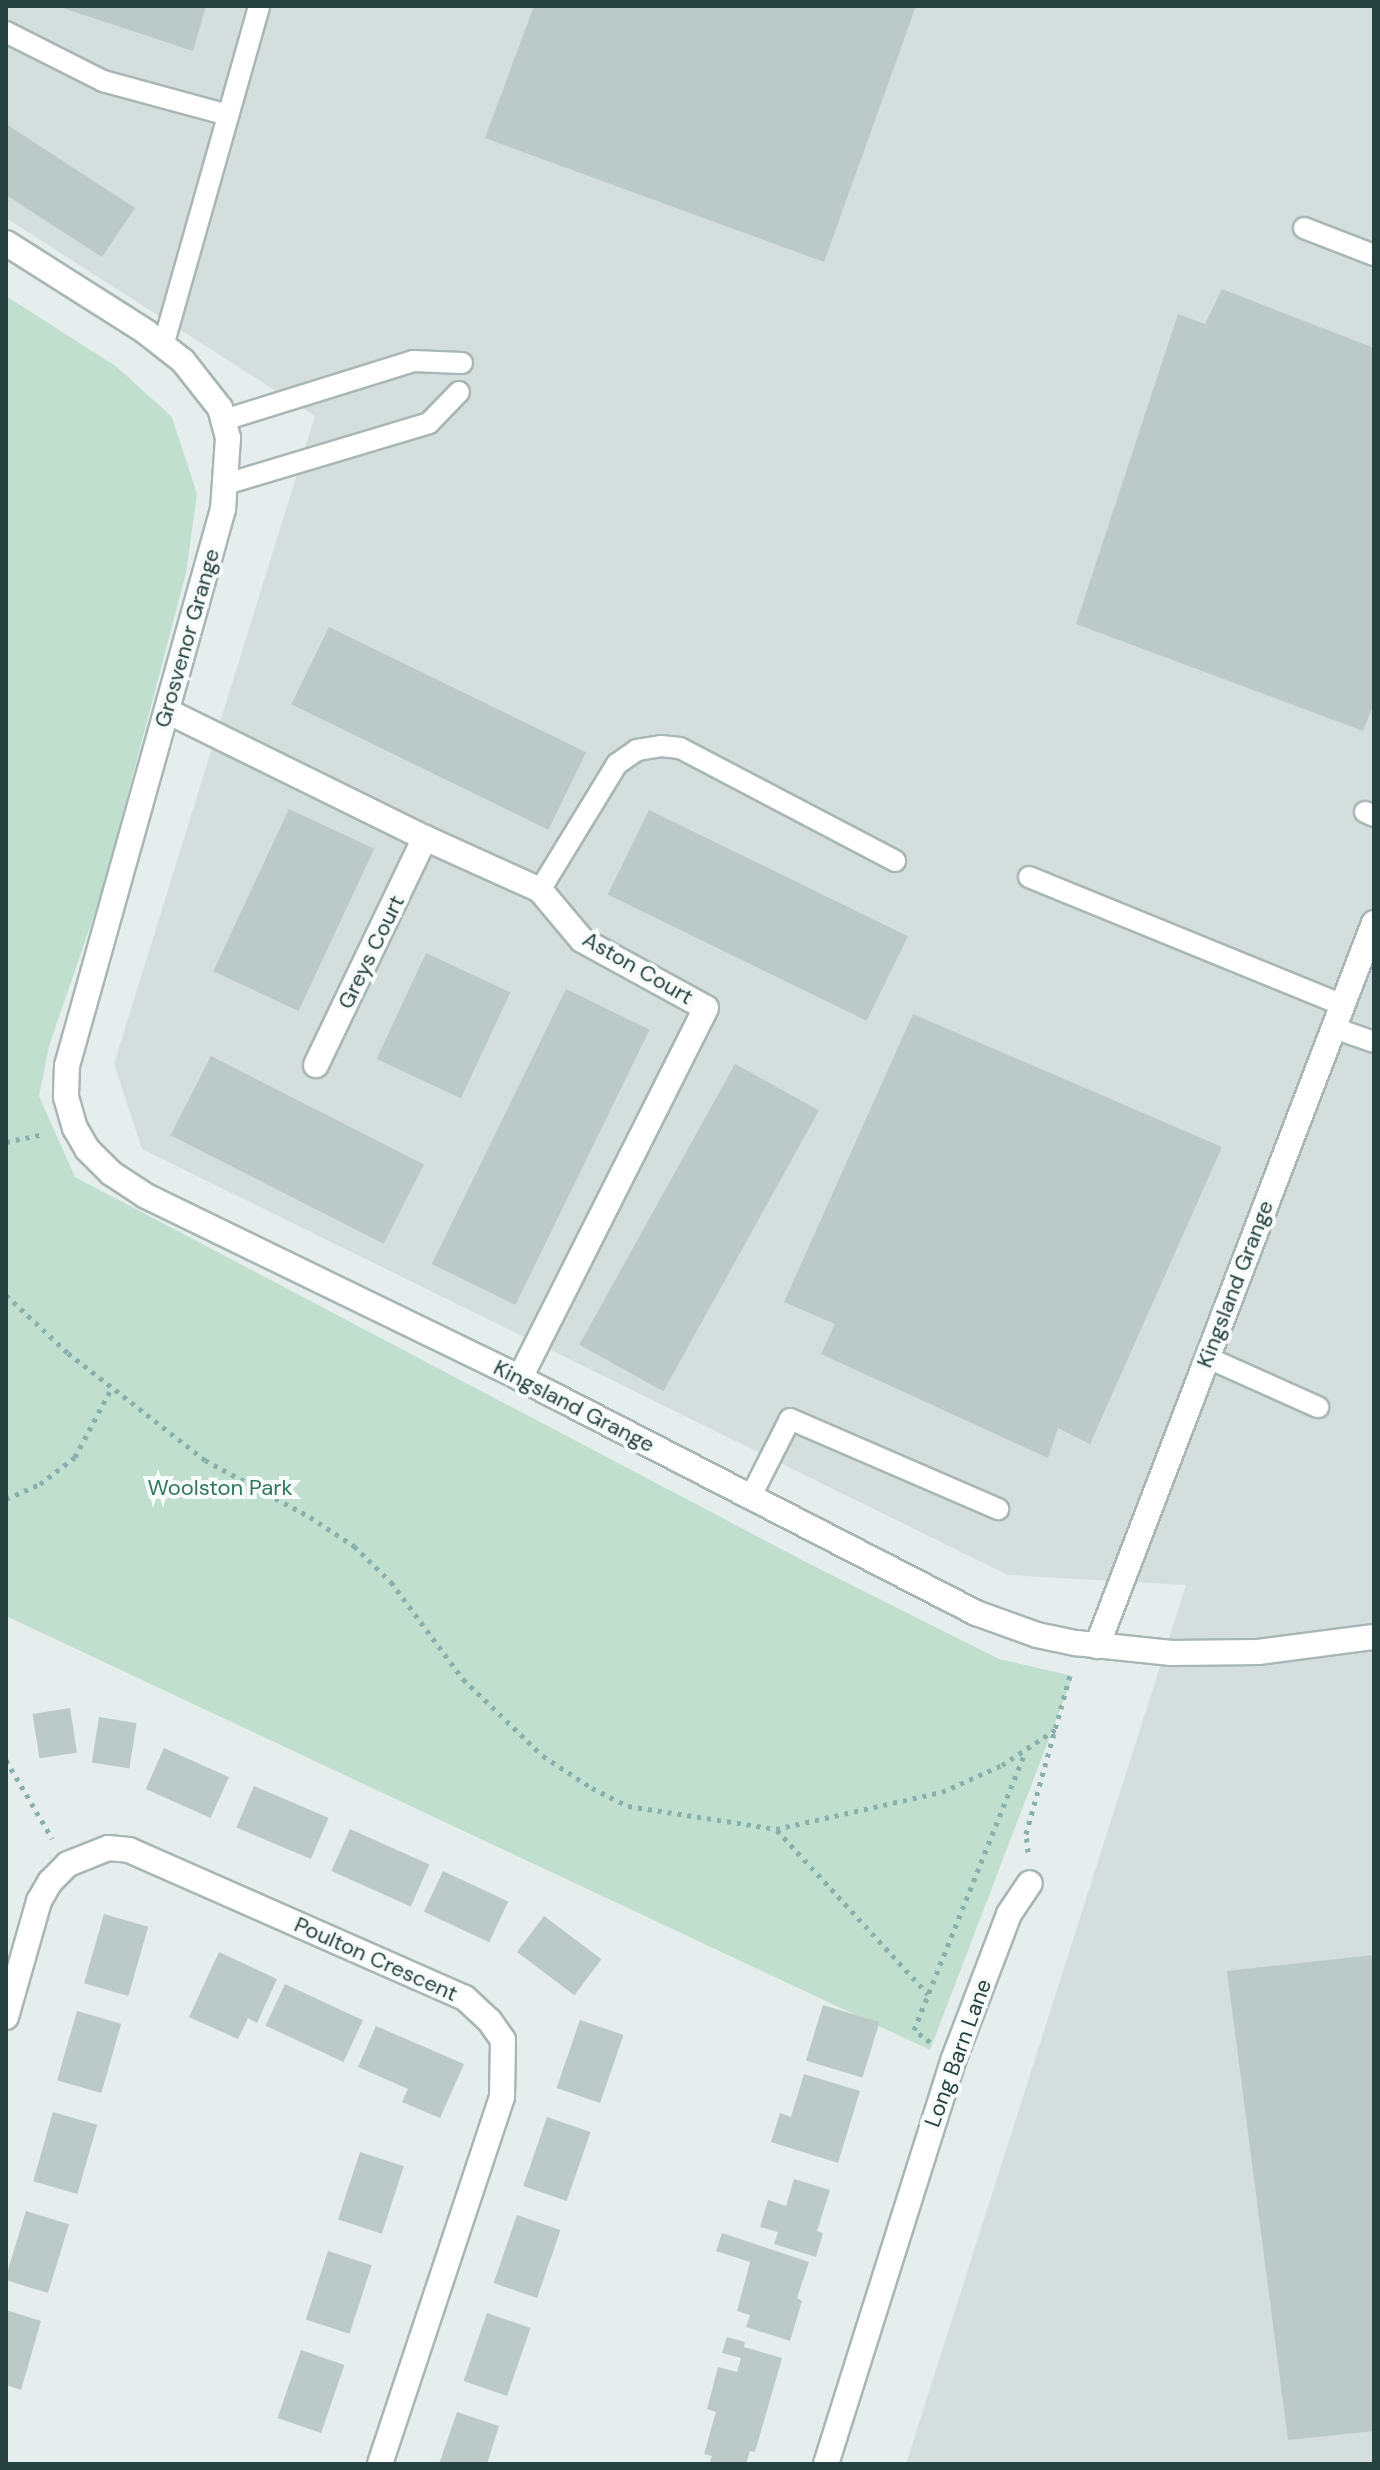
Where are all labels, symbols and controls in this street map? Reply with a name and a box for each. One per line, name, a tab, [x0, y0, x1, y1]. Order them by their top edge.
street label: Grosvenor Grange	[149, 546, 225, 730]
street label: Greys Court	[332, 891, 410, 1013]
street label: Aston Court	[578, 926, 698, 1010]
street label: Kingsland Grange	[1191, 1197, 1279, 1371]
street label: Kingsland Grange	[489, 1354, 659, 1458]
park label: Woolston Park	[147, 1475, 293, 1501]
street label: Poulton Crescent	[290, 1911, 462, 2007]
street label: Long Barn Lane	[919, 1975, 997, 2131]

